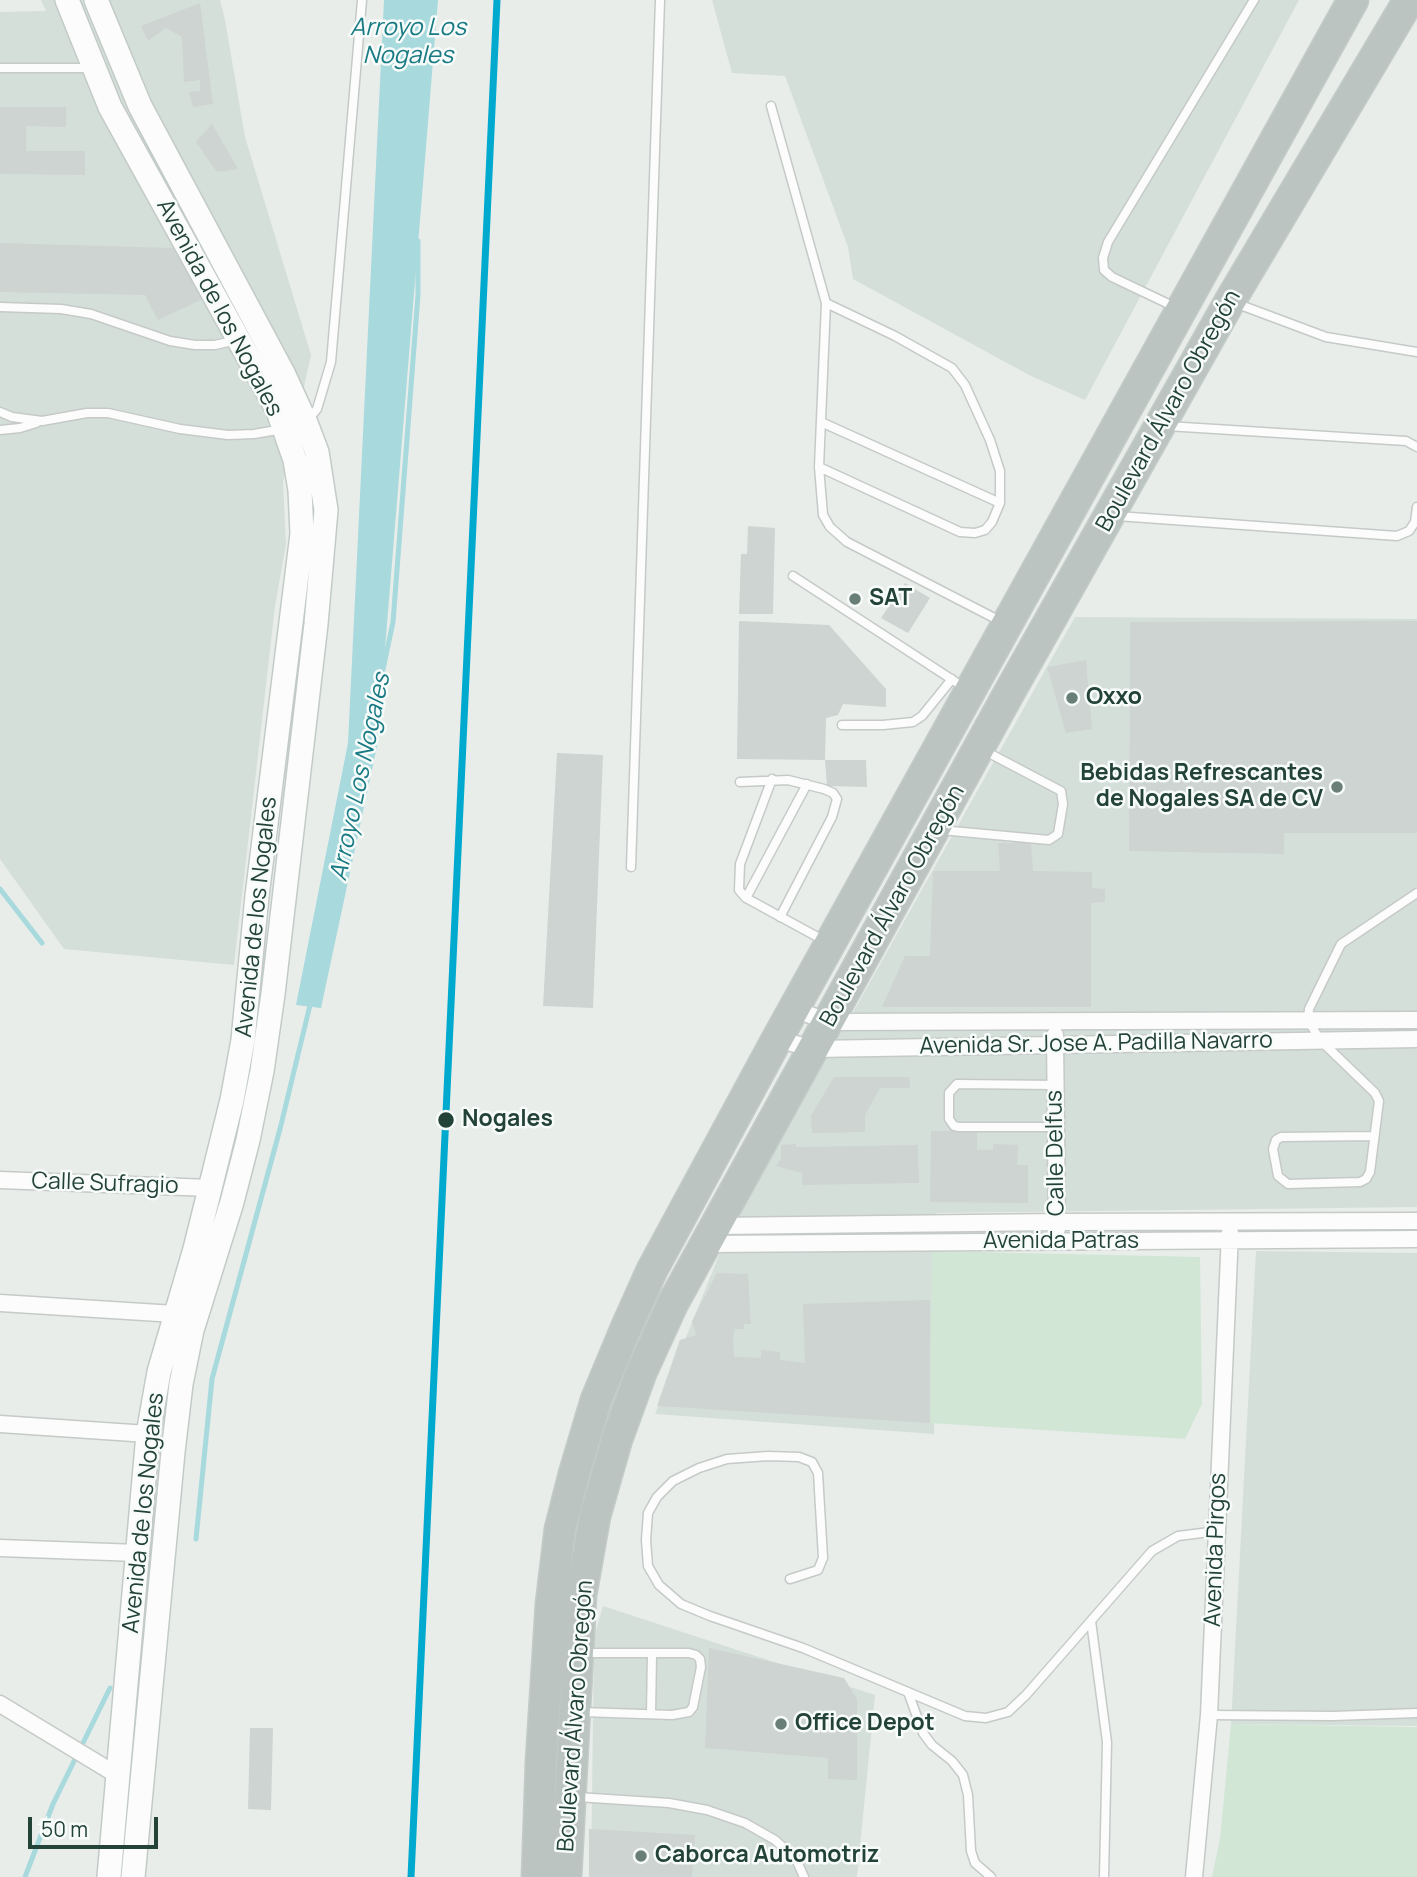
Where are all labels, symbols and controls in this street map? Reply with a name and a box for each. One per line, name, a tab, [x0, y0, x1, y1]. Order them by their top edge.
water label: Arroyo Los Nogales	[350, 14, 466, 70]
street label: Avenida de los Nogales	[150, 195, 288, 421]
street label: Boulevard Álvaro Obregón	[1091, 285, 1247, 537]
place label: SAT	[869, 585, 912, 613]
marker: SAT	[847, 591, 863, 607]
water label: Arroyo Los Nogales	[325, 671, 397, 883]
place label: Oxxo	[1086, 684, 1142, 712]
marker: Oxxo	[1064, 690, 1080, 706]
place label: Bebidas Refrescantes de Nogales SA de CV	[1080, 760, 1323, 814]
marker: Bebidas Refrescantes de Nogales SA de CV	[1329, 779, 1345, 795]
street label: Boulevard Álvaro Obregón	[815, 780, 971, 1032]
street label: Avenida de los Nogales	[231, 795, 283, 1039]
street label: Avenida Sr. Jose A. Padilla Navarro	[919, 1027, 1273, 1061]
street label: Calle Delfus	[1041, 1090, 1071, 1216]
place label: Nogales	[462, 1106, 553, 1134]
marker: Nogales	[436, 1110, 456, 1130]
street label: Calle Sufragio	[31, 1168, 179, 1200]
street label: Avenida Patras	[983, 1228, 1139, 1256]
street label: Avenida de los Nogales	[118, 1391, 170, 1635]
street label: Avenida Pirgos	[1200, 1472, 1232, 1628]
street label: Boulevard Álvaro Obregón	[553, 1579, 599, 1853]
place label: Office Depot	[795, 1710, 935, 1738]
marker: Office Depot	[773, 1716, 789, 1732]
scale bar	[32, 1804, 161, 1848]
text: 50 m	[41, 1815, 88, 1843]
place label: Caborca Automotriz	[655, 1842, 879, 1870]
marker: Caborca Automotriz	[633, 1848, 649, 1864]

